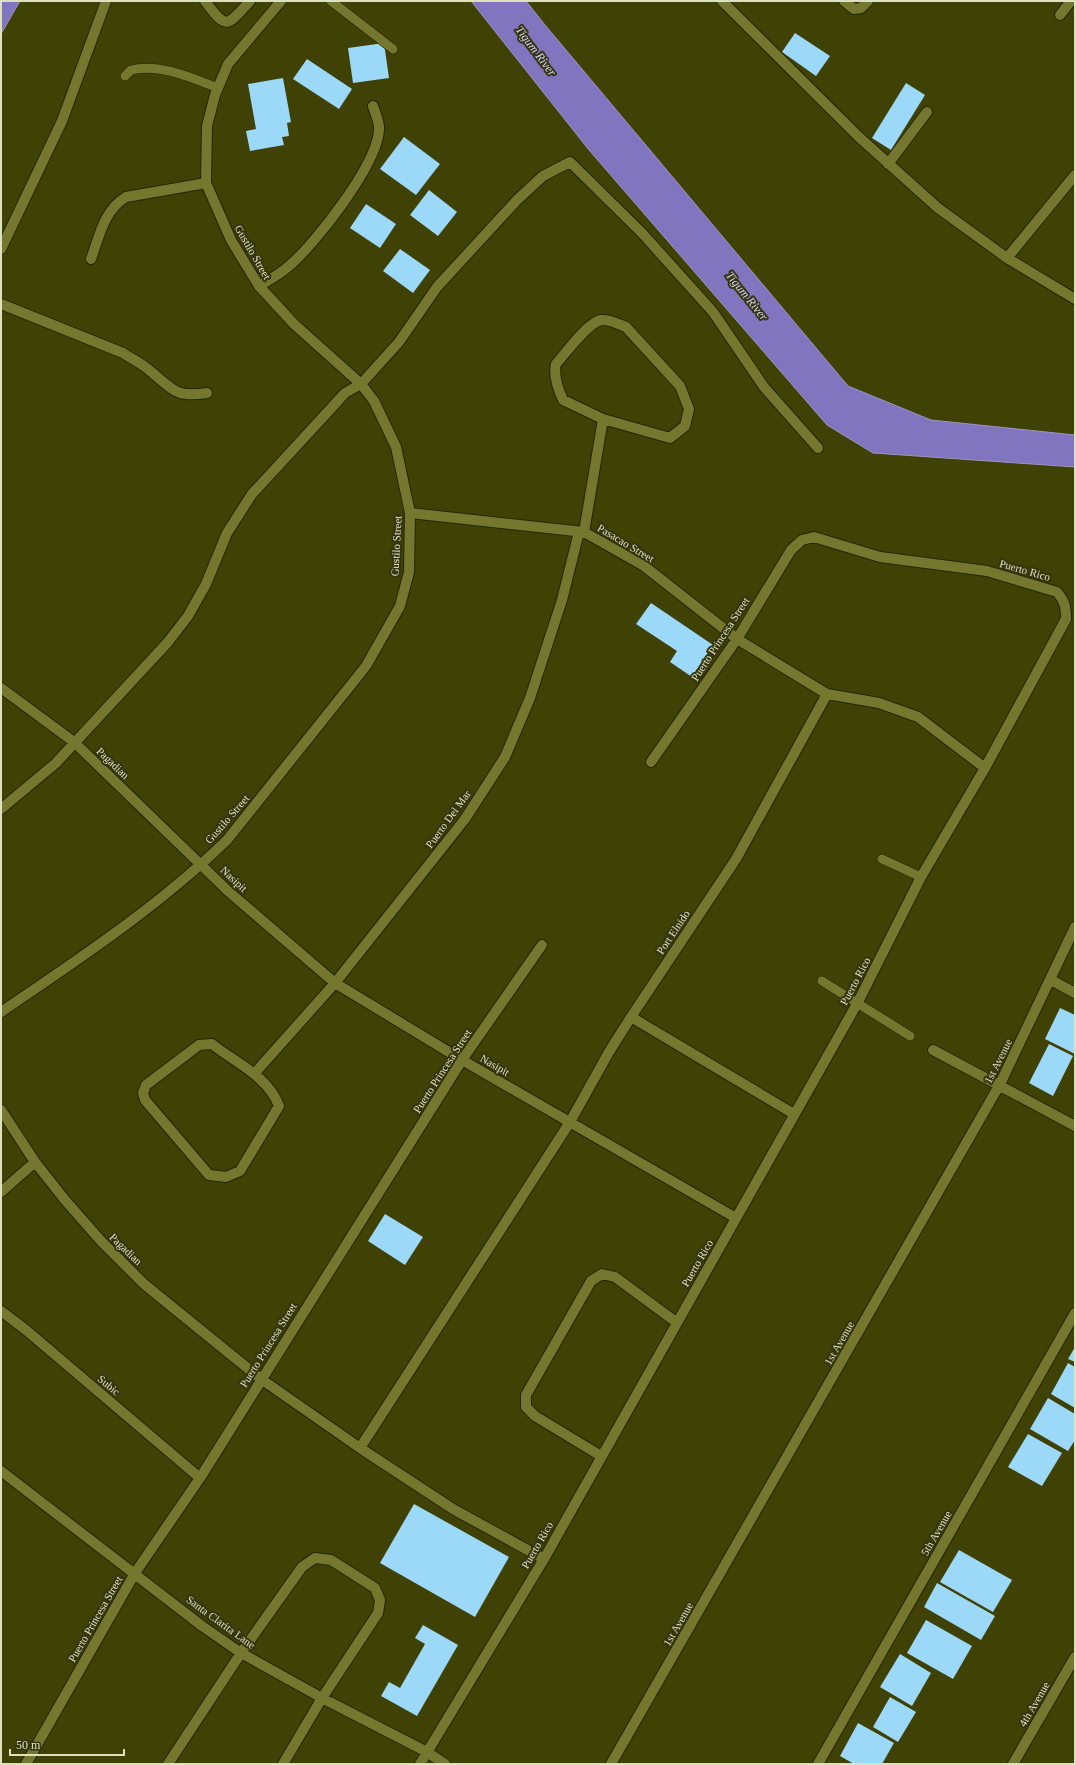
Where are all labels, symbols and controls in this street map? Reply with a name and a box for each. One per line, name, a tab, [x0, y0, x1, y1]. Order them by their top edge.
water label: Tigum River	[513, 23, 560, 79]
street label: Gustilo Street	[233, 223, 273, 281]
water label: Tigum River	[723, 269, 771, 324]
street label: Gustilo Street	[388, 515, 404, 577]
street label: Pasacao Street	[596, 521, 656, 565]
street label: Puerto Rico	[998, 557, 1052, 583]
street label: Puerto Princesa Street	[689, 595, 751, 683]
street label: Pagadian	[94, 745, 132, 782]
street label: Puerto Del Mar	[423, 788, 473, 850]
street label: Gustilo Street	[203, 792, 251, 846]
street label: Nasipit	[218, 864, 250, 894]
street label: Port Elnido	[654, 907, 692, 956]
street label: Puerto Rico	[837, 955, 873, 1007]
street label: Puerto Princesa Street	[411, 1027, 473, 1115]
street label: 1st Avenue	[982, 1037, 1014, 1085]
street label: Nasipit	[478, 1052, 512, 1078]
street label: Pagadian	[107, 1231, 145, 1268]
street label: Puerto Rico	[679, 1237, 716, 1289]
street label: Puerto Princesa Street	[237, 1301, 299, 1389]
street label: 1st Avenue	[822, 1319, 856, 1367]
street label: Subic	[96, 1372, 123, 1398]
street label: 5th Avenue	[918, 1508, 954, 1557]
street label: Puerto Rico	[519, 1519, 556, 1571]
street label: Puerto Princesa Street	[66, 1574, 124, 1664]
street label: Santa Clarita Lane	[184, 1593, 258, 1651]
street label: 1st Avenue	[661, 1600, 695, 1648]
street label: 4th Avenue	[1016, 1679, 1052, 1728]
scale bar	[10, 1731, 124, 1757]
text: 50 m	[16, 1738, 41, 1752]

